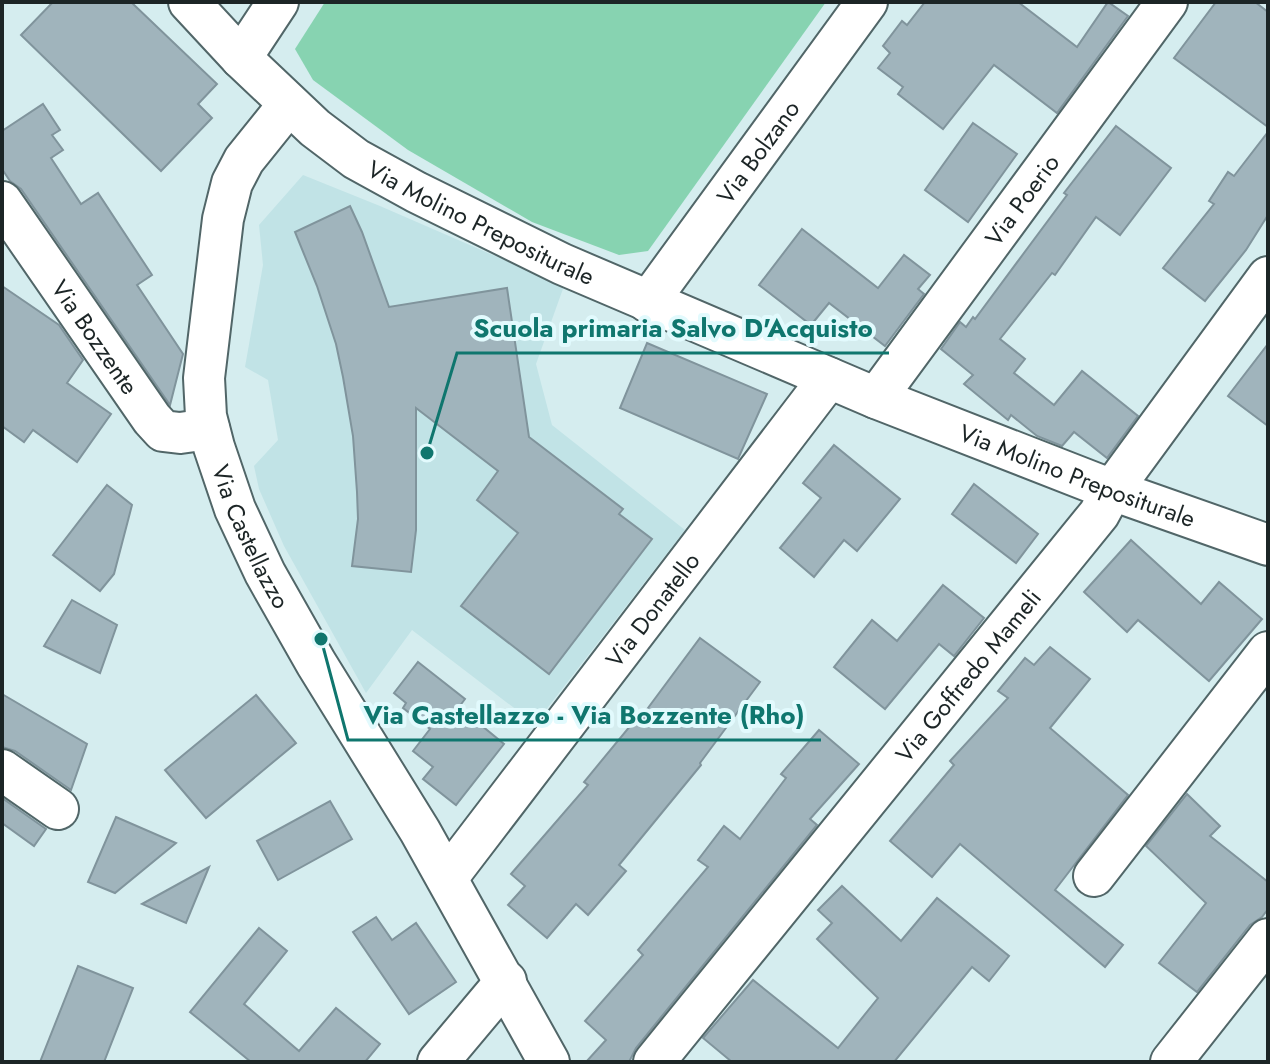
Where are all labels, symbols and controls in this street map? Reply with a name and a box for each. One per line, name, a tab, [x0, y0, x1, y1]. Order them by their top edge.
street label: Via Bolzano	[708, 93, 808, 211]
street label: Via Poerio	[976, 147, 1067, 253]
street label: Via Molino Prepositurale	[361, 151, 600, 293]
street label: Via Bozzente	[43, 272, 147, 401]
callout: Scuola primaria Salvo D'Acquisto	[457, 303, 889, 353]
text: Scuola primaria Salvo D'Acquisto	[473, 309, 873, 347]
street label: Via Molino Prepositurale	[954, 415, 1200, 536]
street label: Via Castellazzo	[204, 460, 299, 615]
street label: Via Donatello	[597, 544, 708, 674]
street label: Via Goffredo Mameli	[887, 581, 1049, 770]
callout: Via Castellazzo - Via Bozzente (Rho)	[348, 690, 821, 740]
text: Via Castellazzo - Via Bozzente (Rho)	[362, 696, 805, 734]

